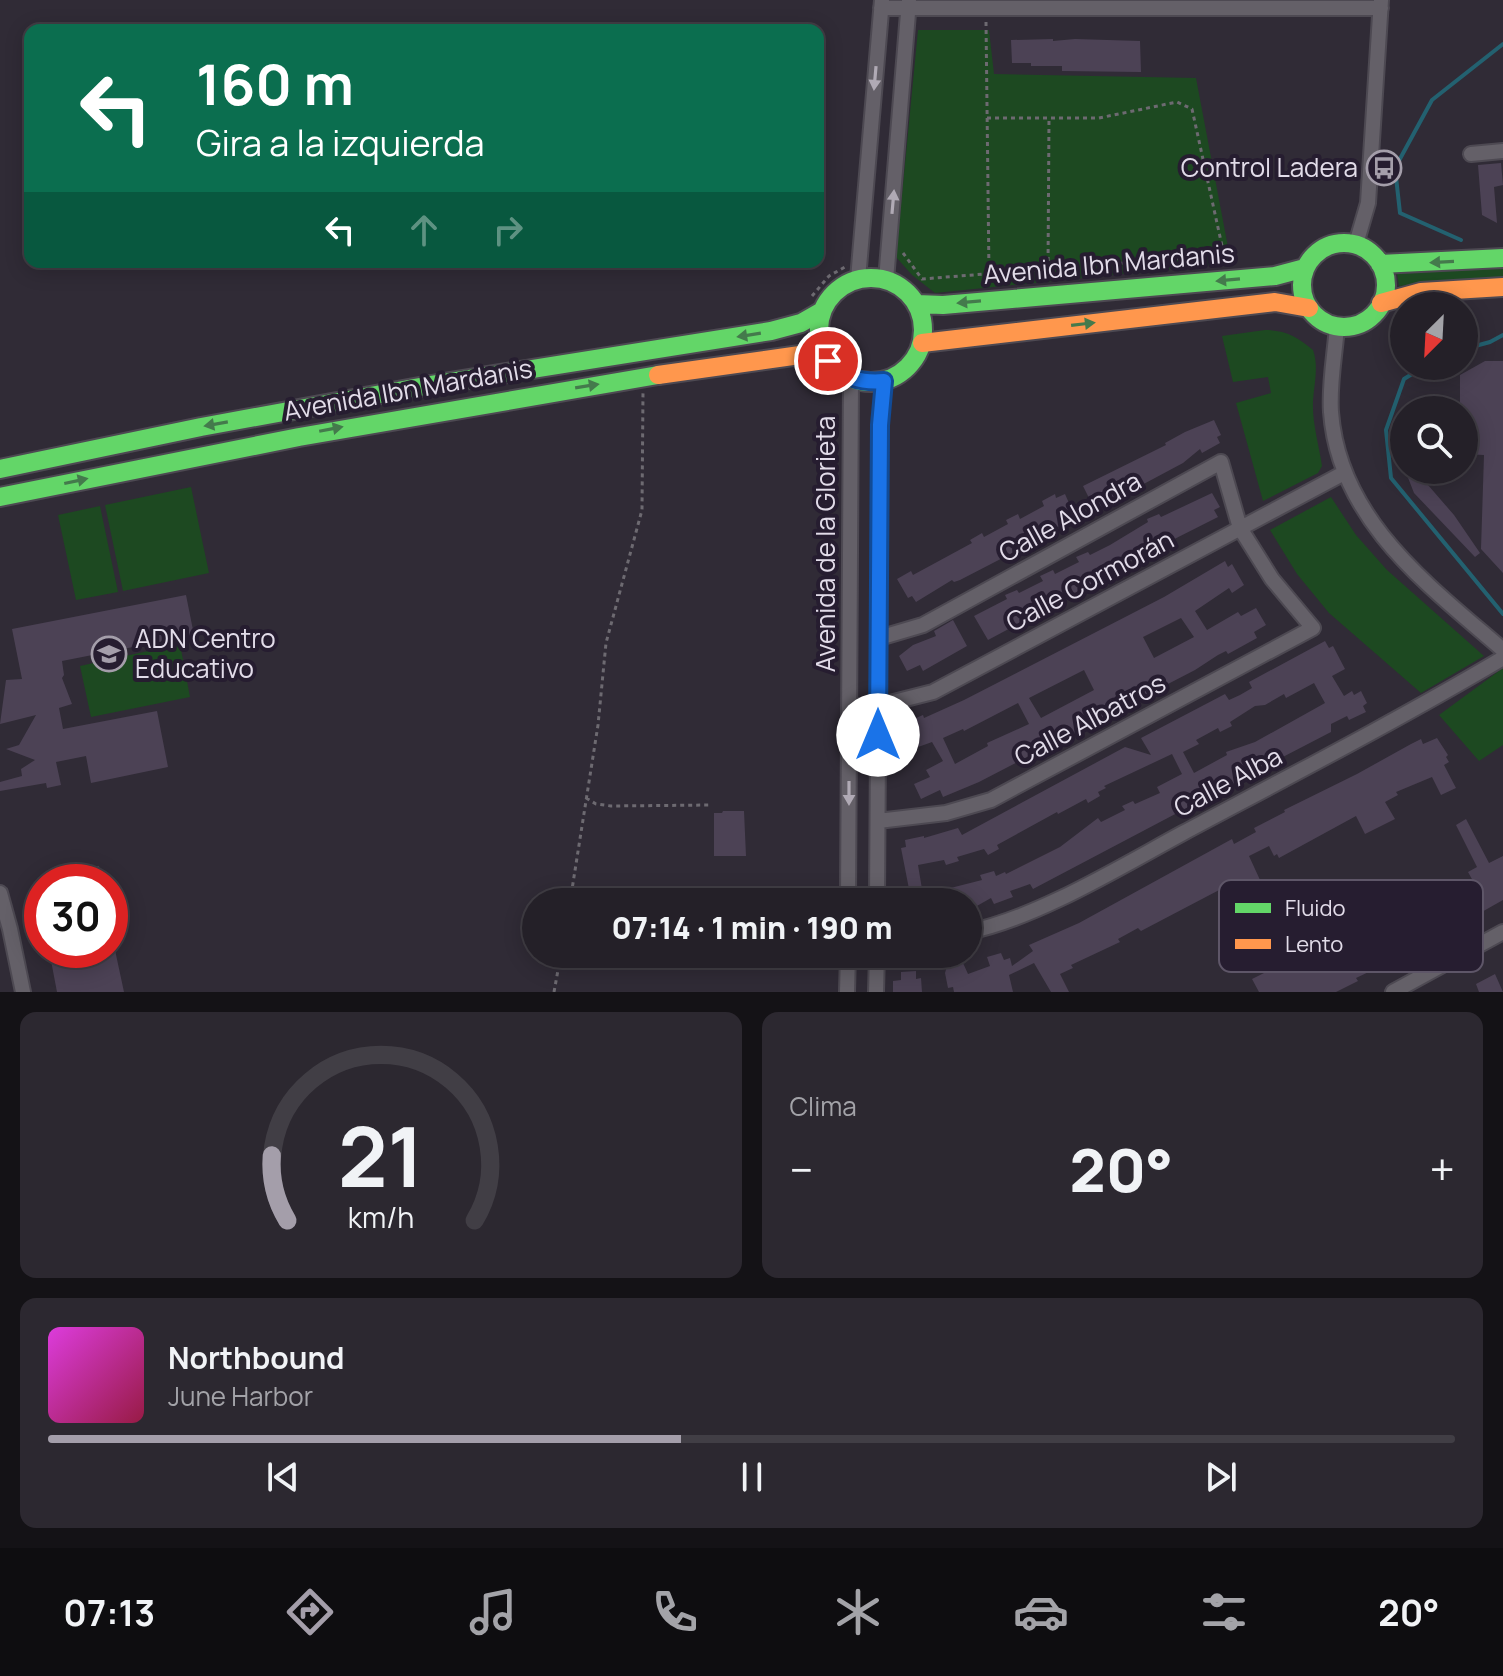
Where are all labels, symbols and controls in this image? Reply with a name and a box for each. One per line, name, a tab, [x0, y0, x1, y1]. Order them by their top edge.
text: 160 m	[196, 45, 354, 122]
icon: left	[64, 56, 168, 160]
one-way arrow	[868, 66, 881, 91]
text: Gira a la izquierda	[196, 118, 485, 167]
place label: Control Ladera	[1181, 149, 1358, 185]
bus stop icon: Control Ladera	[1365, 149, 1403, 187]
one-way arrow	[886, 189, 899, 214]
icon: left	[318, 208, 362, 252]
icon: ahead	[402, 208, 446, 252]
icon: right	[486, 208, 530, 252]
street label: Avenida Ibn Mardanis	[982, 234, 1236, 292]
one-way arrow	[1429, 256, 1454, 269]
one-way arrow	[1215, 274, 1240, 287]
north arrow	[1390, 292, 1478, 380]
map controls	[1390, 292, 1478, 484]
one-way arrow	[956, 296, 981, 309]
one-way arrow	[1071, 317, 1096, 330]
pin	[794, 327, 862, 395]
one-way arrow	[736, 329, 761, 342]
icon: arrive	[806, 339, 850, 383]
street label: Avenida Ibn Mardanis	[281, 349, 535, 429]
one-way arrow	[575, 379, 600, 392]
button: search	[1390, 396, 1478, 484]
street label: Avenida de la Glorieta	[807, 416, 843, 672]
one-way arrow	[203, 418, 228, 430]
one-way arrow	[319, 423, 344, 435]
street label: Calle Alondra	[992, 462, 1147, 570]
one-way arrow	[64, 474, 89, 487]
street label: Calle Cormorán	[999, 521, 1180, 639]
place label: ADN Centro Educativo	[135, 620, 276, 686]
school or university icon: ADN Centro Educativo	[90, 635, 128, 673]
street label: Calle Albatros	[1008, 664, 1171, 774]
position arrow	[836, 693, 920, 777]
street label: Calle Alba	[1167, 738, 1288, 825]
one-way arrow	[842, 781, 855, 806]
speed limit sign: 30	[24, 864, 128, 968]
legend	[1219, 880, 1483, 972]
text: Fluido	[1285, 893, 1345, 923]
text: 07:14 · 1 min · 190 m	[611, 907, 893, 948]
text: Lento	[1285, 929, 1343, 959]
text: Clima	[790, 1088, 857, 1124]
text: 21	[338, 1098, 424, 1212]
text: 20°	[1070, 1128, 1173, 1210]
text: −	[790, 1139, 813, 1199]
text: +	[1430, 1139, 1455, 1199]
text: km/h	[348, 1198, 414, 1237]
text: Northbound	[168, 1337, 345, 1378]
text: June Harbor	[168, 1378, 313, 1414]
icon: previous	[261, 1455, 305, 1499]
icon: pause	[730, 1455, 774, 1499]
icon: next	[1199, 1455, 1243, 1499]
icon: directions	[282, 1584, 338, 1640]
icon: music	[465, 1584, 521, 1640]
icon: phone	[647, 1584, 703, 1640]
icon: climate	[830, 1584, 886, 1640]
icon: car	[1013, 1584, 1069, 1640]
icon: filters	[1196, 1584, 1252, 1640]
text: 07:13	[63, 1588, 155, 1637]
text: 20°	[1378, 1588, 1440, 1637]

